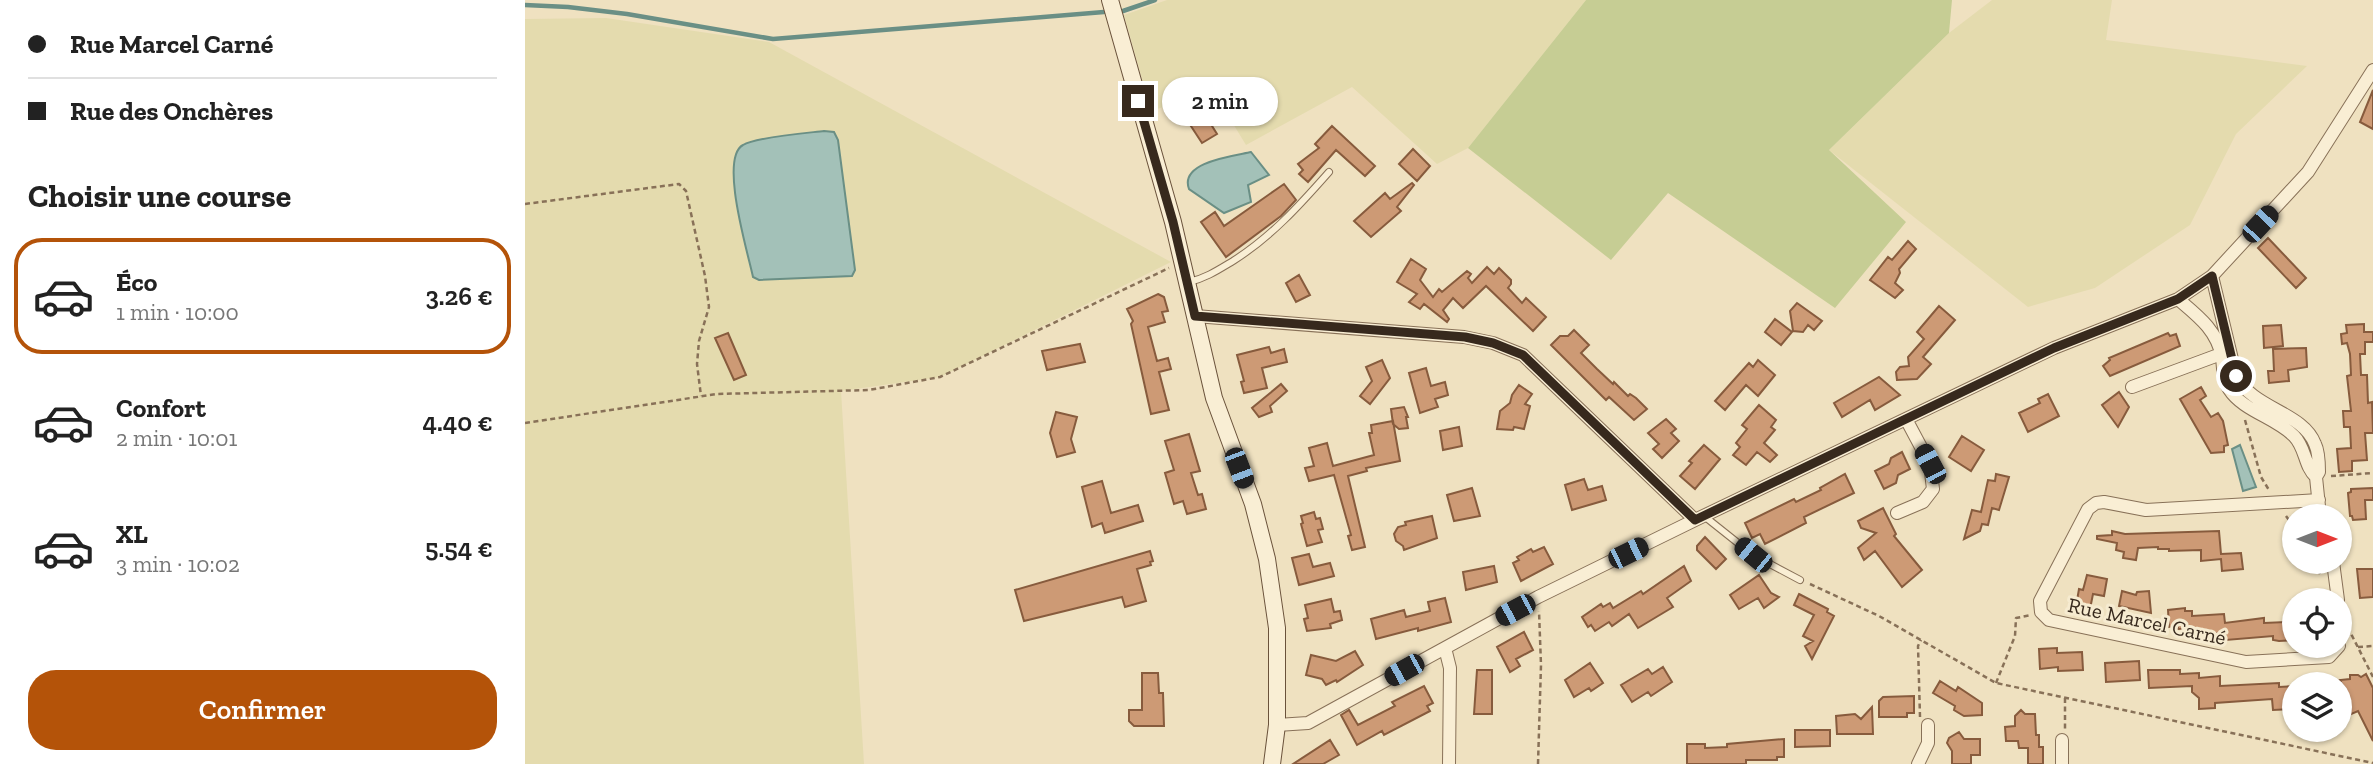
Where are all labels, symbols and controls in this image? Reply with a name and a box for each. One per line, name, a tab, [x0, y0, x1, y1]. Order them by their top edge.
text: Rue Marcel Carné	[70, 28, 273, 60]
callout: 2 min	[1163, 76, 1278, 126]
route end	[1122, 85, 1154, 117]
text: 2 min	[1191, 87, 1249, 115]
text: Rue des Onchères	[70, 95, 273, 127]
text: Choisir une course	[28, 177, 291, 215]
car	[2238, 201, 2283, 247]
icon: car	[32, 265, 95, 328]
text: Éco	[116, 266, 157, 298]
text: 3.26 €	[425, 280, 493, 312]
text: 1 min · 10:00	[116, 298, 239, 326]
route start	[2220, 360, 2252, 392]
icon: car	[32, 391, 95, 454]
text: Confort	[116, 392, 206, 424]
text: 4.40 €	[422, 406, 493, 438]
text: 2 min · 10:01	[116, 424, 237, 452]
car	[1911, 441, 1950, 487]
car	[1222, 445, 1257, 491]
north arrow	[2282, 504, 2352, 574]
map controls	[2282, 504, 2352, 742]
icon: car	[32, 517, 95, 580]
text: XL	[116, 518, 148, 550]
text: 5.54 €	[425, 532, 493, 564]
car	[1605, 534, 1652, 572]
car	[1731, 534, 1776, 576]
text: 3 min · 10:02	[116, 550, 240, 578]
button: locate	[2282, 588, 2352, 658]
car	[1492, 591, 1539, 629]
street label: Rue Marcel Carné	[2066, 592, 2228, 650]
car	[1381, 651, 1428, 689]
button: Confirmer	[28, 670, 497, 750]
button: layers	[2282, 672, 2352, 742]

